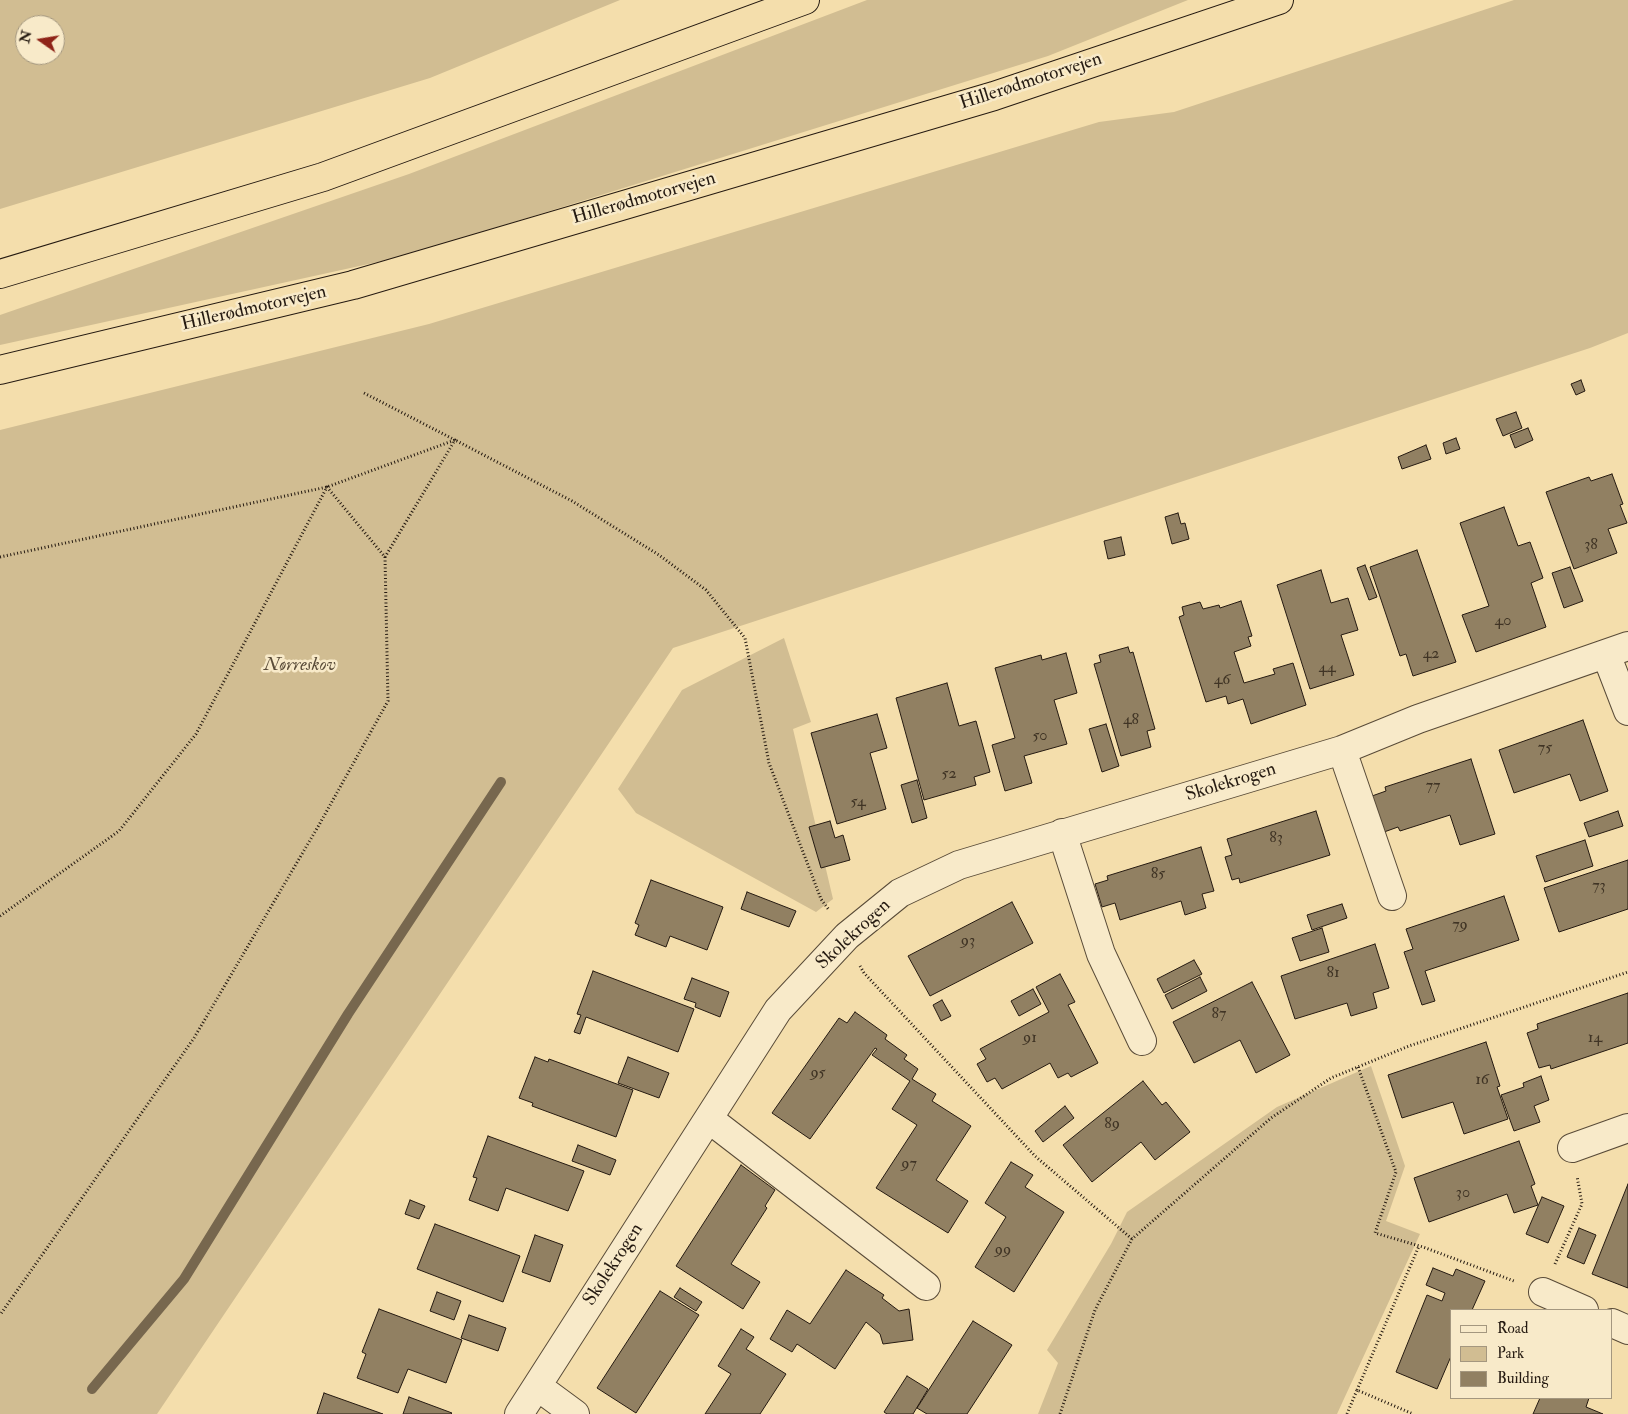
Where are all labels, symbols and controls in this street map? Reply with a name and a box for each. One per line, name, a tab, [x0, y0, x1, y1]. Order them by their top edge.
north arrow	[15, 15, 65, 65]
text: N	[16, 29, 36, 45]
street label: Hillerødmotorvejen	[957, 48, 1105, 116]
street label: Hillerødmotorvejen	[570, 168, 718, 230]
street label: Hillerødmotorvejen	[179, 281, 329, 337]
house number: 38	[1584, 536, 1598, 556]
house number: 40	[1495, 612, 1511, 632]
house number: 42	[1423, 645, 1439, 665]
park label: Nørreskov	[264, 655, 336, 677]
house number: 44	[1318, 659, 1336, 679]
house number: 46	[1214, 671, 1230, 691]
house number: 48	[1123, 711, 1139, 731]
house number: 50	[1032, 727, 1048, 747]
house number: 75	[1538, 739, 1552, 759]
street label: Skolekrogen	[1183, 758, 1279, 808]
house number: 52	[941, 765, 957, 785]
house number: 77	[1426, 777, 1440, 797]
house number: 54	[850, 793, 866, 813]
house number: 83	[1269, 829, 1283, 849]
house number: 85	[1151, 865, 1165, 885]
house number: 73	[1592, 877, 1606, 897]
street label: Skolekrogen	[812, 895, 896, 975]
house number: 79	[1452, 916, 1468, 936]
house number: 93	[961, 932, 975, 952]
house number: 81	[1326, 964, 1340, 984]
house number: 87	[1212, 1005, 1226, 1025]
house number: 91	[1023, 1029, 1037, 1049]
house number: 14	[1588, 1029, 1602, 1049]
house number: 95	[810, 1064, 826, 1084]
house number: 16	[1475, 1071, 1489, 1091]
house number: 89	[1104, 1115, 1120, 1135]
house number: 97	[901, 1155, 917, 1175]
house number: 30	[1456, 1184, 1470, 1204]
street label: Skolekrogen	[579, 1220, 649, 1310]
house number: 99	[995, 1241, 1011, 1261]
legend	[1450, 1309, 1613, 1399]
text: Road	[1497, 1319, 1528, 1338]
text: Park	[1497, 1344, 1524, 1363]
text: Building	[1497, 1369, 1549, 1388]

